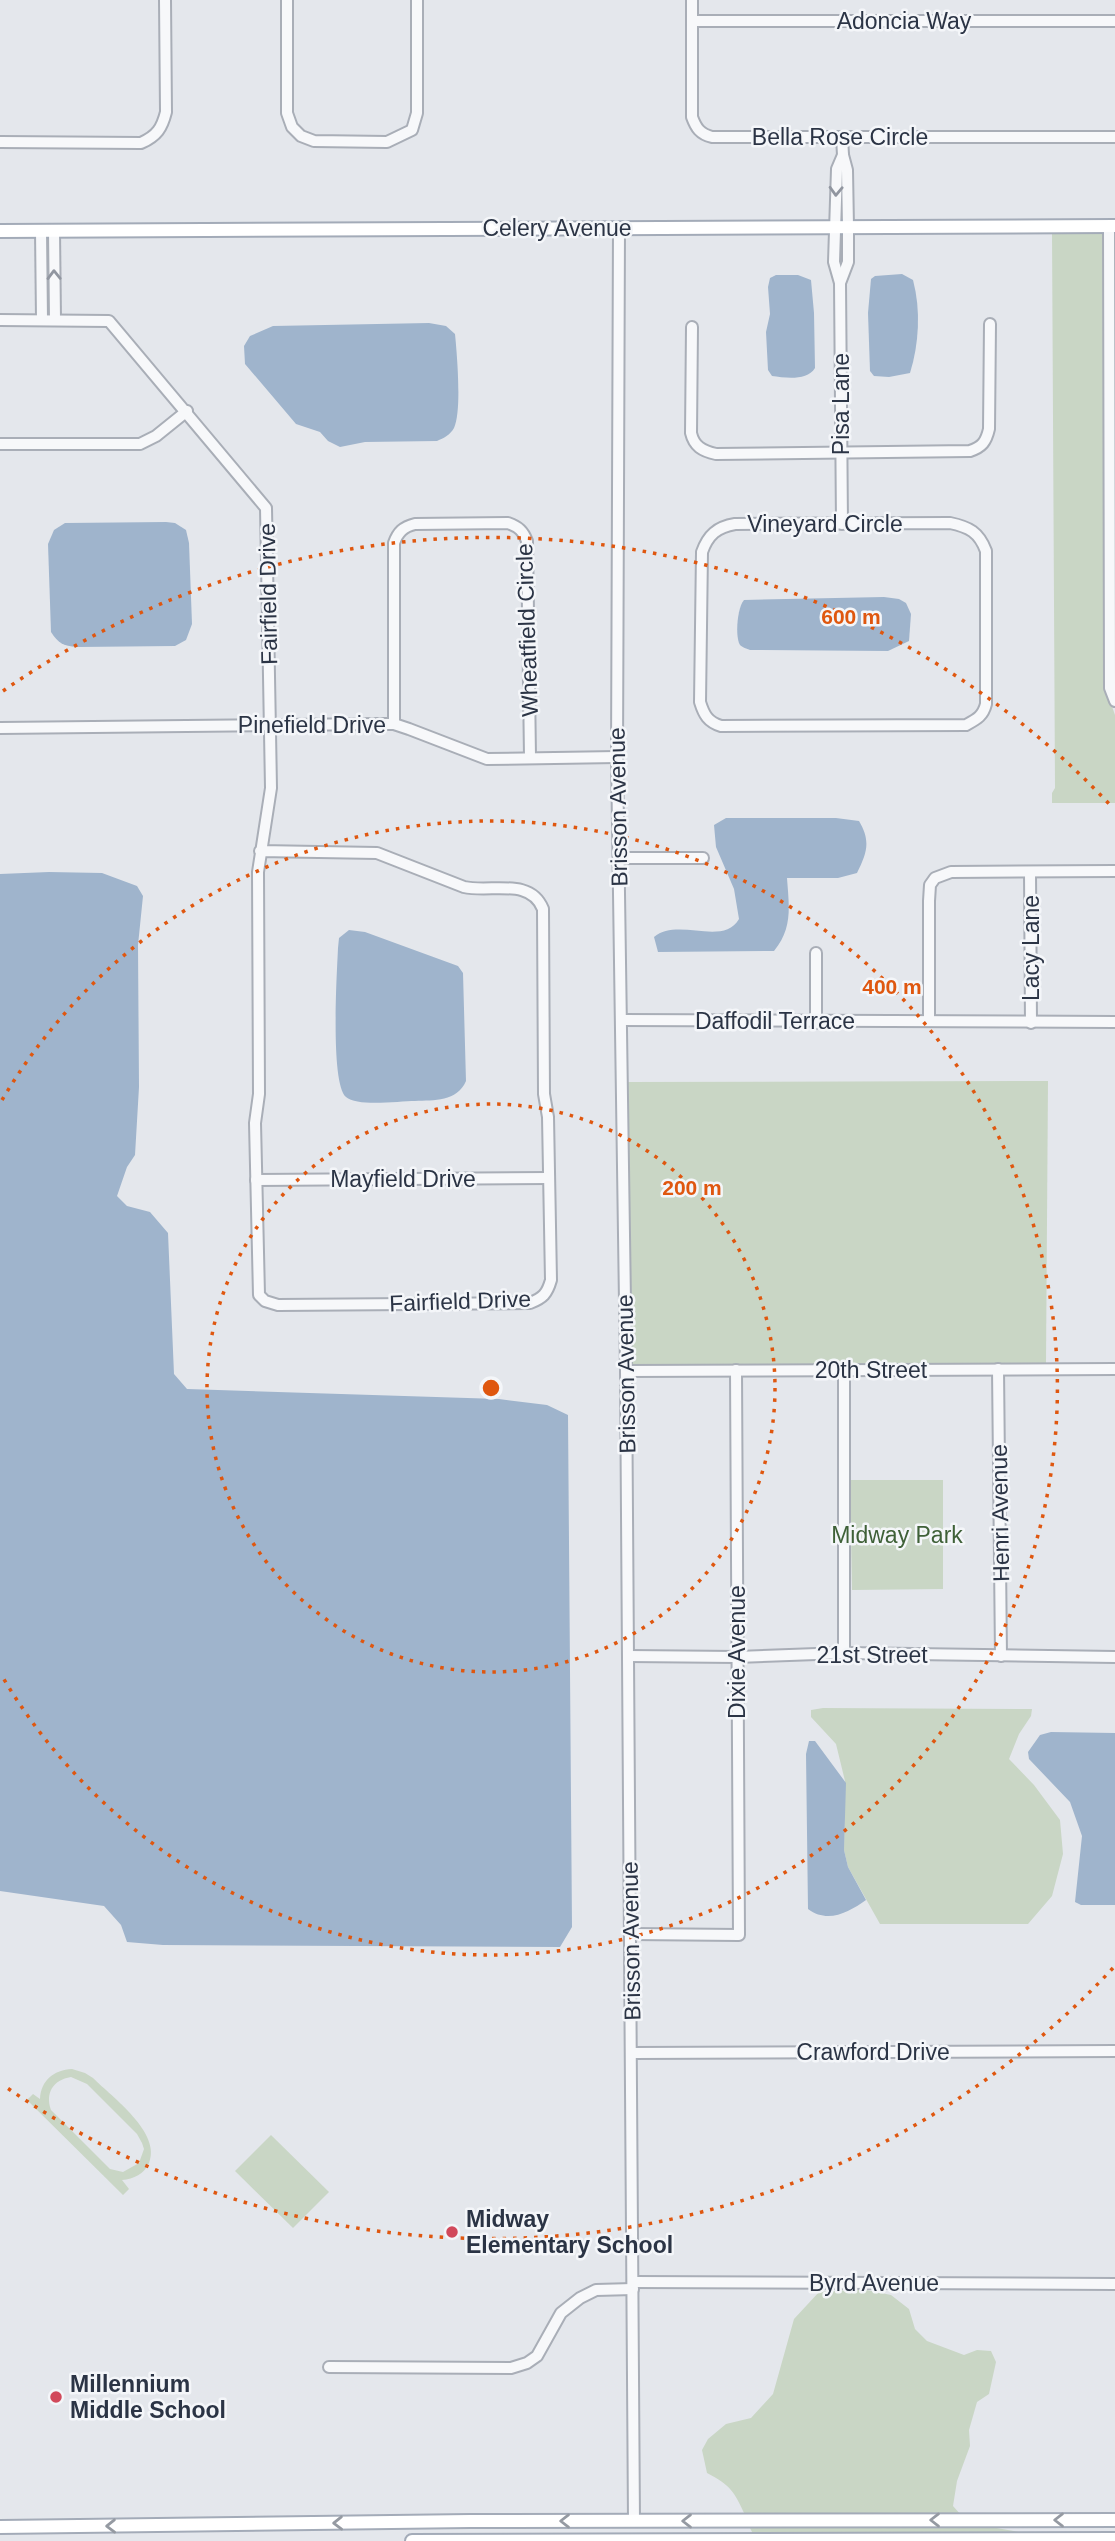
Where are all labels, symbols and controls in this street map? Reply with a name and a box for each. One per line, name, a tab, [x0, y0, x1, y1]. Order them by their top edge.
street label: Adoncia Way	[837, 8, 972, 34]
street label: Bella Rose Circle	[752, 124, 928, 150]
one-way arrow	[829, 185, 844, 196]
street label: Celery Avenue	[482, 215, 632, 241]
one-way arrow	[47, 269, 62, 280]
street label: Pisa Lane	[828, 353, 854, 455]
street label: Vineyard Circle	[747, 511, 903, 537]
street label: Fairfield Drive	[254, 523, 282, 665]
street label: Wheatfield Circle	[511, 543, 543, 717]
text: 600 m	[821, 605, 881, 628]
street label: Pinefield Drive	[238, 712, 386, 738]
street label: Brisson Avenue	[604, 727, 632, 887]
street label: Lacy Lane	[1018, 895, 1044, 1001]
text: 400 m	[862, 975, 922, 998]
street label: Daffodil Terrace	[695, 1008, 855, 1034]
street label: Mayfield Drive	[330, 1166, 476, 1192]
text: 200 m	[662, 1176, 722, 1199]
street label: Fairfield Drive	[389, 1286, 531, 1316]
street label: Brisson Avenue	[612, 1294, 640, 1454]
street label: 20th Street	[815, 1357, 928, 1383]
centre of rings	[479, 1376, 503, 1400]
street label: Henri Avenue	[986, 1444, 1014, 1582]
park label: Midway Park	[831, 1522, 963, 1548]
street label: Dixie Avenue	[724, 1585, 750, 1719]
street label: 21st Street	[816, 1642, 928, 1668]
street label: Brisson Avenue	[617, 1861, 645, 2021]
street label: Crawford Drive	[796, 2039, 950, 2065]
place label: Midway Elementary School	[466, 2206, 673, 2258]
marker: Midway Elementary School	[444, 2224, 460, 2240]
street label: Byrd Avenue	[809, 2270, 939, 2296]
place label: Millennium Middle School	[70, 2371, 226, 2423]
marker: Millennium Middle School	[48, 2389, 64, 2405]
one-way arrow	[929, 2512, 940, 2528]
one-way arrow	[1053, 2512, 1064, 2528]
one-way arrow	[560, 2513, 570, 2529]
one-way arrow	[682, 2513, 692, 2529]
one-way arrow	[332, 2515, 343, 2531]
one-way arrow	[105, 2518, 115, 2534]

